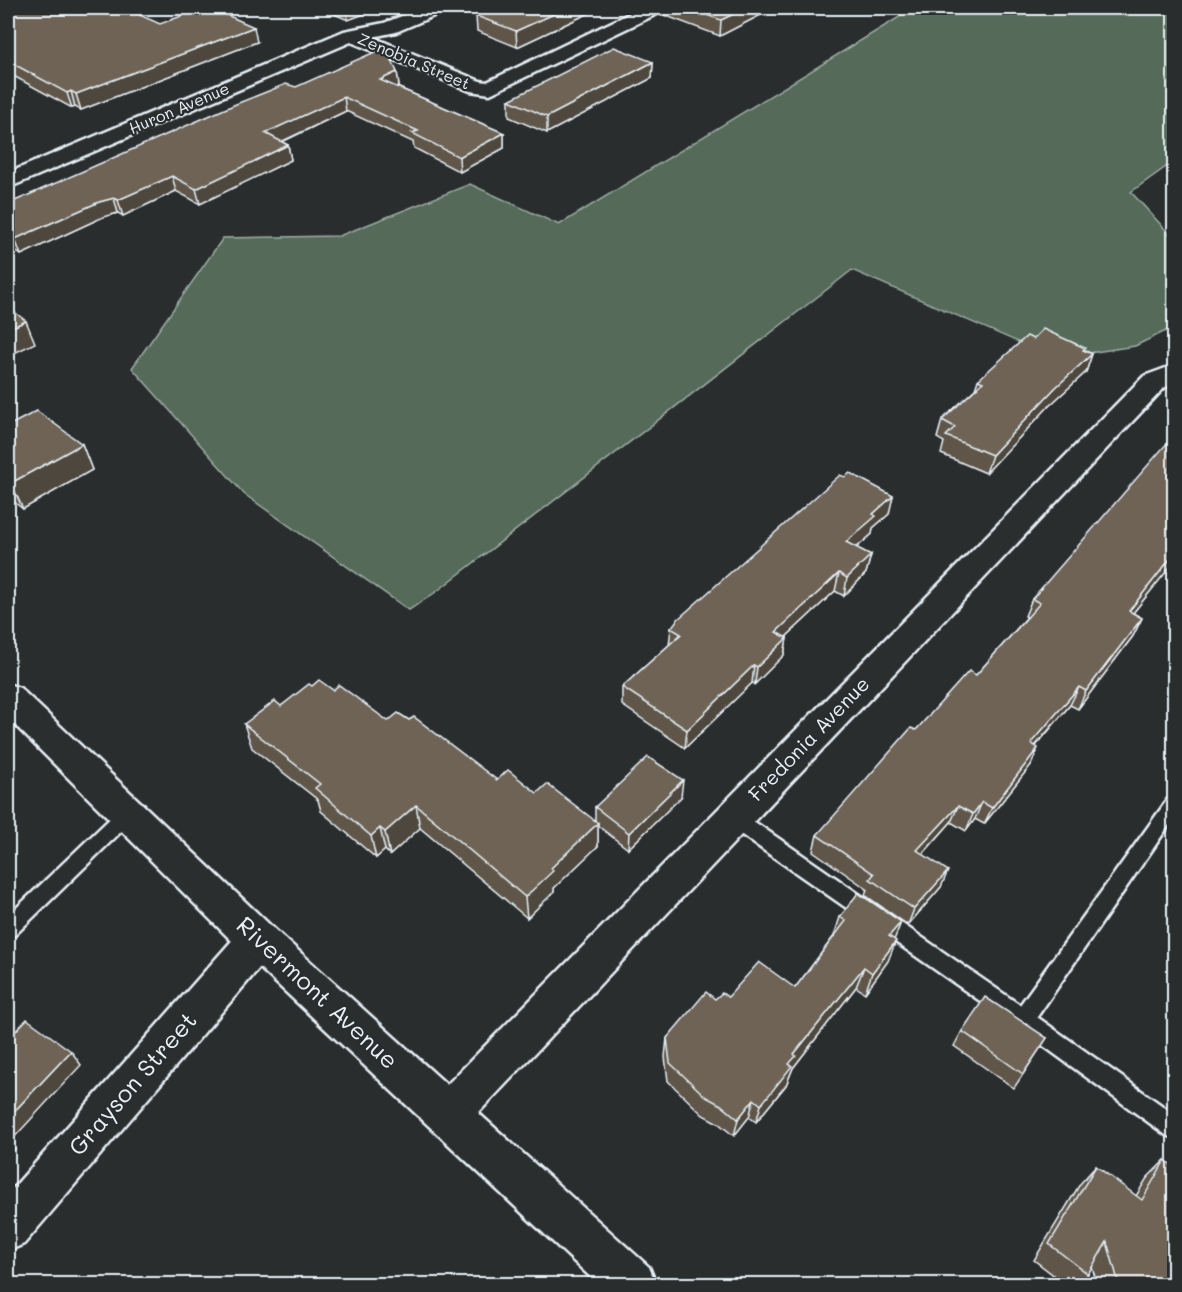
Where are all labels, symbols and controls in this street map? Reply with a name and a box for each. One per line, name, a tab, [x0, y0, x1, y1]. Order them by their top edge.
street label: Zenobia Street	[355, 27, 474, 94]
street label: Huron Avenue	[125, 77, 232, 138]
street label: Fredonia Avenue	[742, 671, 874, 806]
street label: Rivermont Avenue	[231, 909, 405, 1075]
street label: Grayson Street	[61, 1005, 203, 1161]

